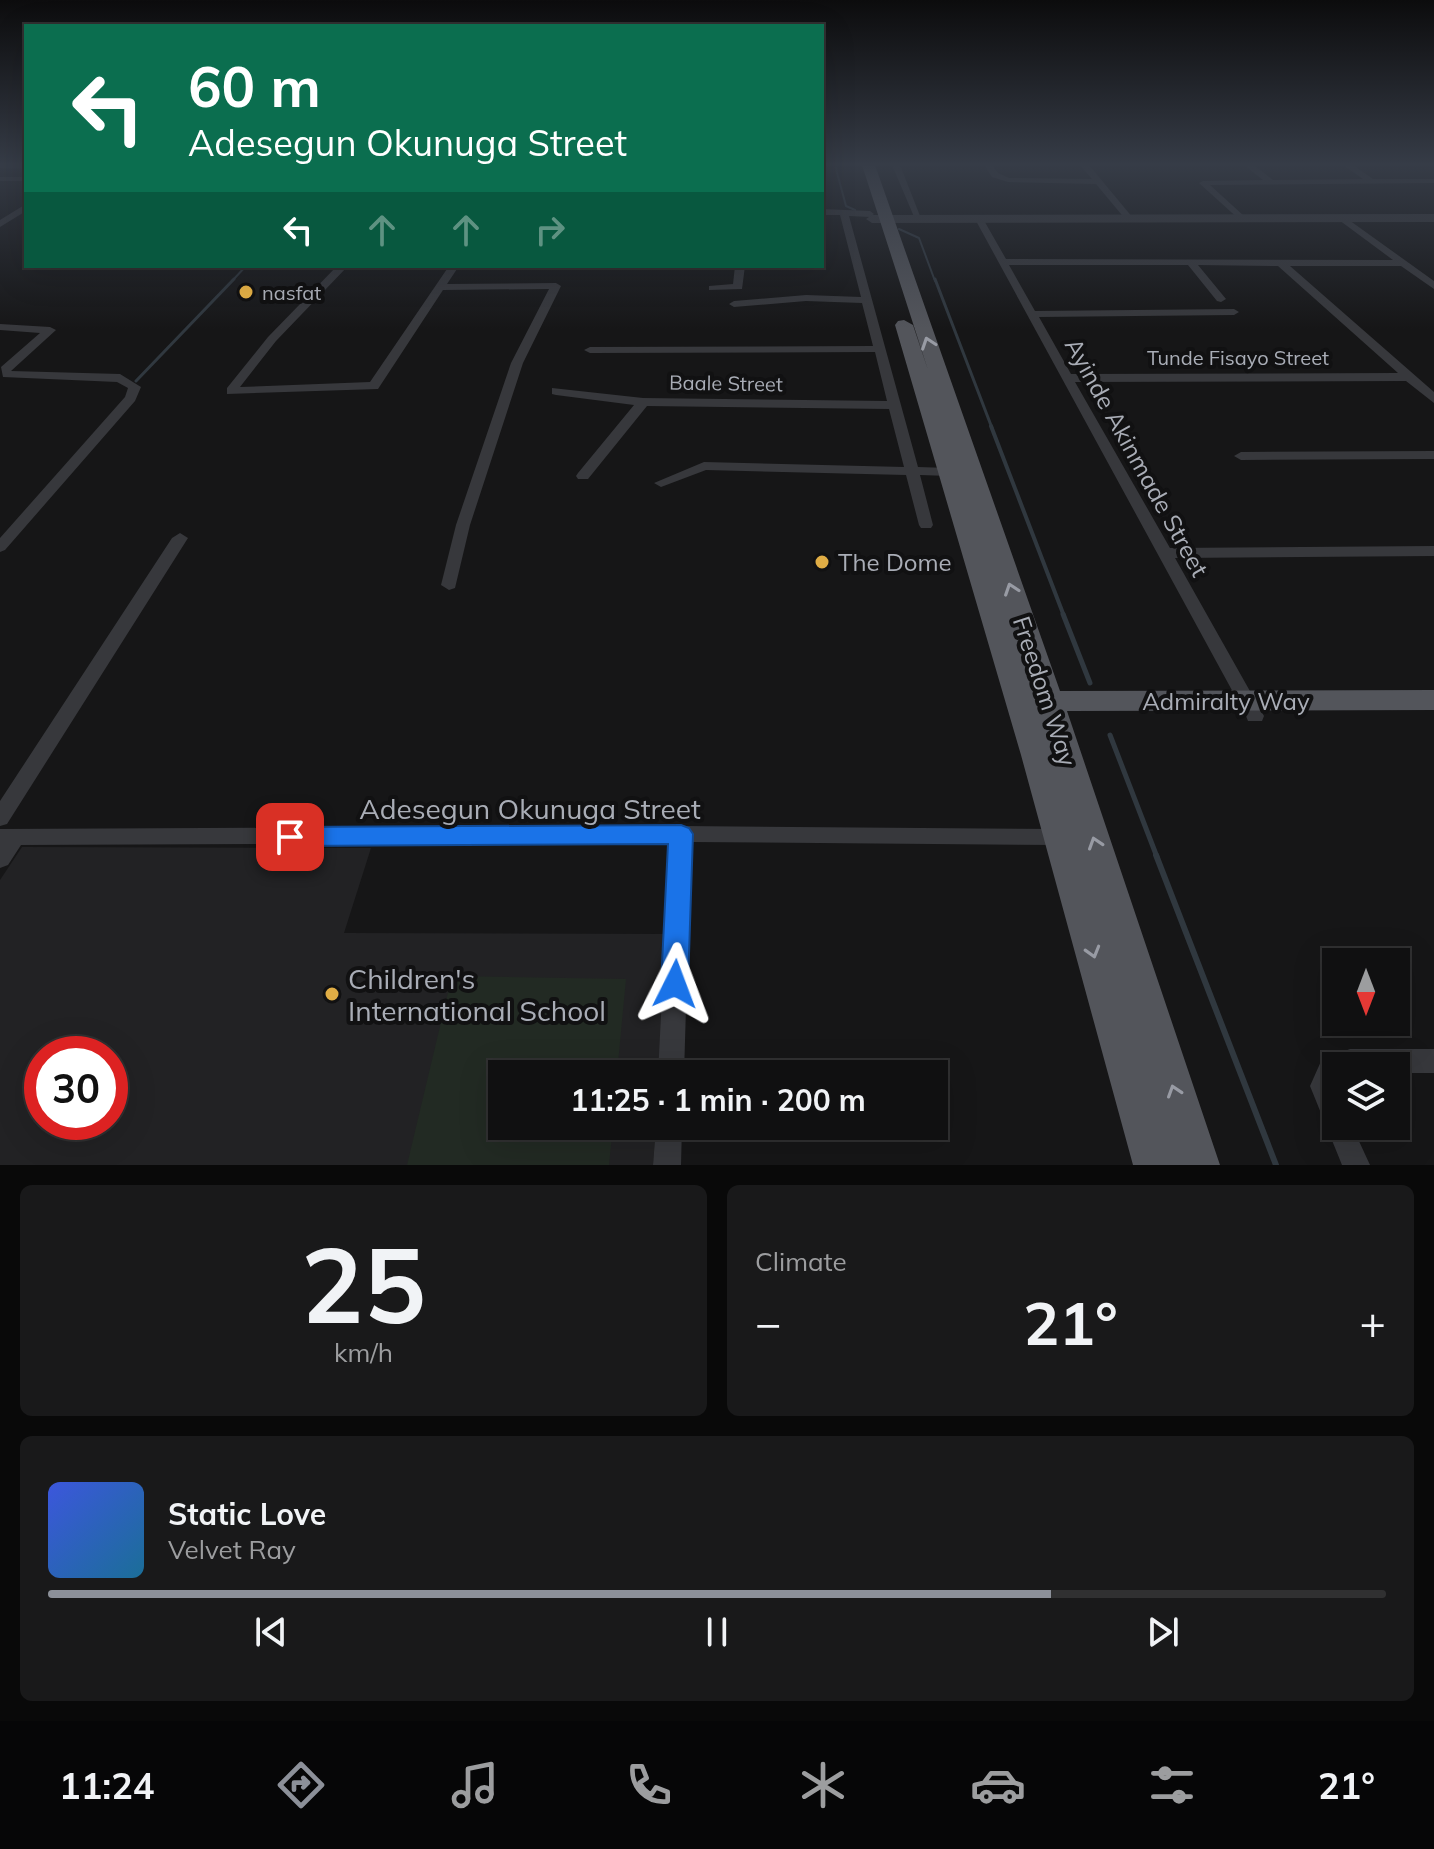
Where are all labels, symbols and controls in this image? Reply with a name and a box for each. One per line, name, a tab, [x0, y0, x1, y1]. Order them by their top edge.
text: 60 m	[188, 51, 321, 121]
icon: left	[56, 56, 160, 160]
text: Adesegun Okunuga Street	[188, 120, 627, 165]
icon: left	[276, 208, 320, 252]
icon: ahead	[360, 208, 404, 252]
icon: ahead	[444, 208, 488, 252]
icon: right	[528, 208, 572, 252]
place label: nasfat	[262, 280, 321, 305]
marker: nasfat	[237, 283, 255, 301]
street label: Ayinde Akinmade Street	[1059, 332, 1215, 582]
one-way arrow	[922, 336, 938, 350]
street label: Tunde Fisayo Street	[1147, 345, 1329, 370]
street label: Baale Street	[669, 370, 783, 396]
place label: The Dome	[838, 547, 952, 577]
marker: The Dome	[813, 553, 831, 571]
one-way arrow	[1005, 583, 1021, 597]
street label: Freedom Way	[1007, 612, 1083, 770]
street label: Admiralty Way	[1142, 686, 1310, 716]
street label: Adesegun Okunuga Street	[359, 791, 701, 826]
pin	[256, 803, 324, 871]
icon: arrive	[268, 815, 312, 859]
one-way arrow	[1088, 837, 1104, 851]
position arrow	[633, 942, 717, 1026]
one-way arrow	[1084, 944, 1100, 958]
north arrow	[1322, 948, 1410, 1036]
map controls	[1322, 948, 1410, 1140]
place label: Children's International School	[348, 961, 606, 1028]
marker: Children's International School	[323, 985, 341, 1003]
speed limit sign: 30	[24, 1036, 128, 1140]
button: layers	[1322, 1052, 1410, 1140]
text: 11:25 · 1 min · 200 m	[570, 1081, 866, 1119]
one-way arrow	[1167, 1084, 1183, 1098]
text: 25	[301, 1218, 426, 1349]
text: Climate	[755, 1245, 847, 1278]
text: 21°	[1023, 1285, 1118, 1360]
text: −	[755, 1295, 781, 1350]
text: +	[1360, 1295, 1386, 1350]
text: km/h	[334, 1336, 393, 1369]
text: Static Love	[168, 1495, 326, 1533]
text: Velvet Ray	[168, 1533, 296, 1566]
icon: previous	[249, 1610, 293, 1654]
icon: pause	[695, 1610, 739, 1654]
icon: next	[1141, 1610, 1185, 1654]
icon: directions	[273, 1757, 329, 1813]
icon: music	[447, 1757, 503, 1813]
icon: phone	[621, 1757, 677, 1813]
icon: climate	[795, 1757, 851, 1813]
icon: car	[970, 1757, 1026, 1813]
icon: filters	[1144, 1757, 1200, 1813]
text: 11:24	[59, 1763, 154, 1808]
text: 21°	[1318, 1763, 1375, 1808]

